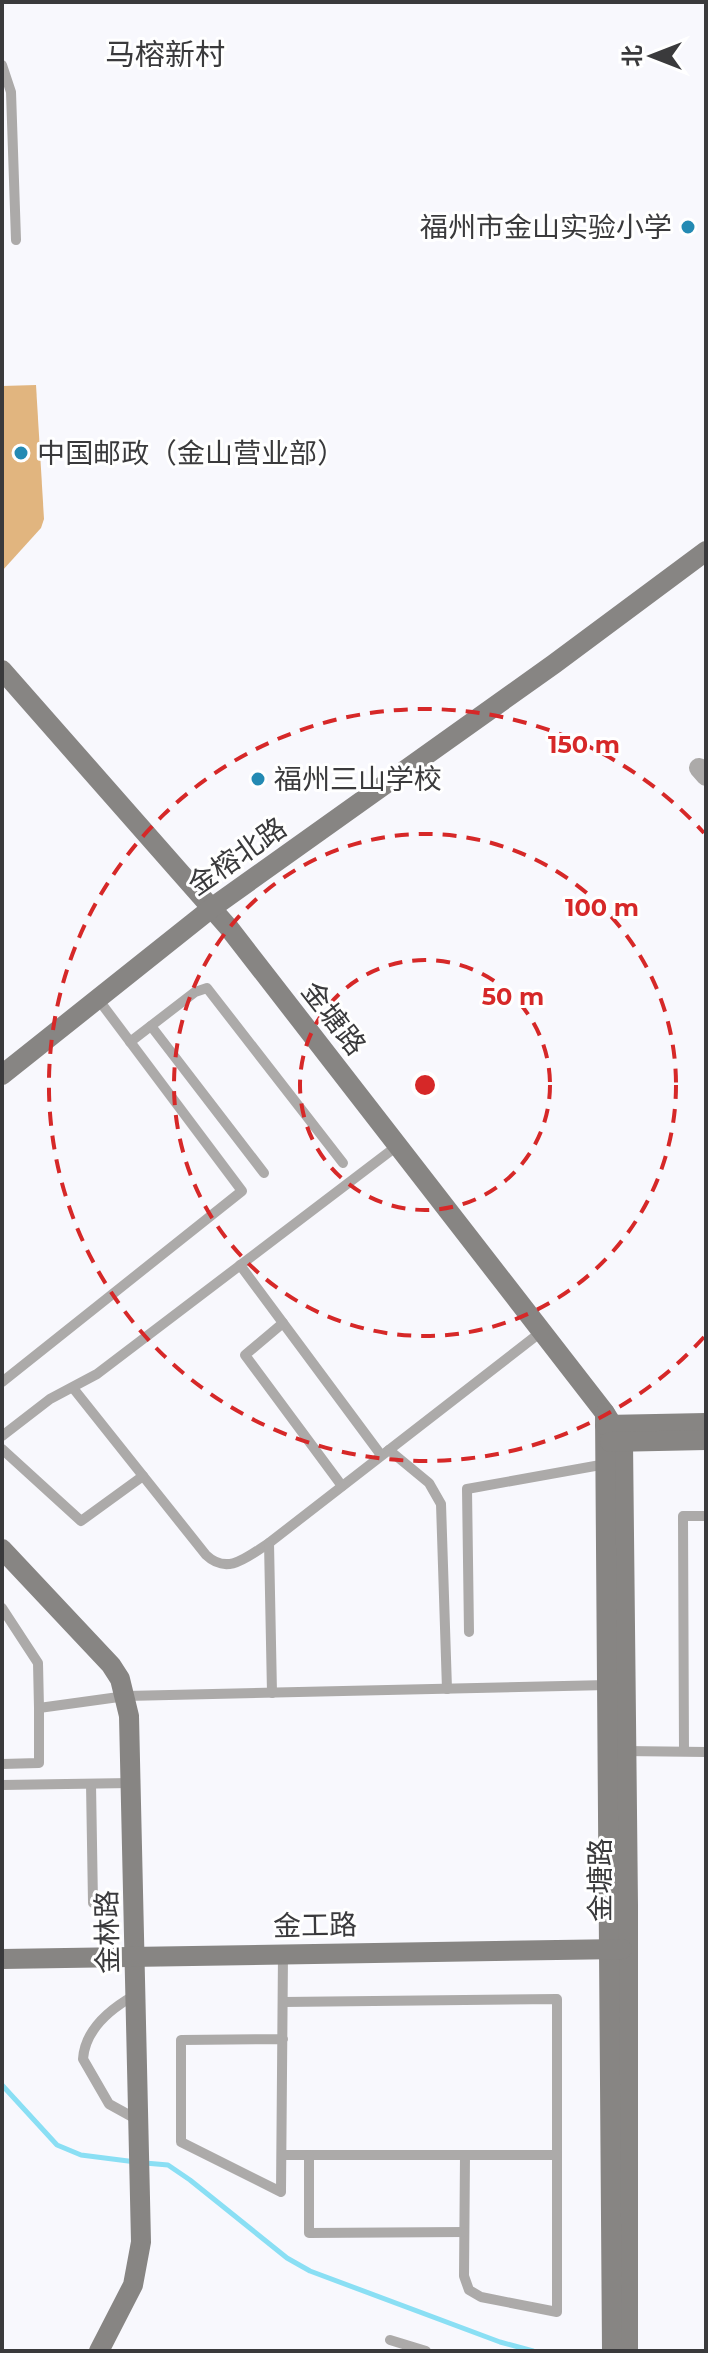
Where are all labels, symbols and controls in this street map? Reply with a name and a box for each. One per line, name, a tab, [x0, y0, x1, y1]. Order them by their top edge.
north arrow	[612, 16, 692, 96]
district label: 马榕新村	[105, 36, 225, 73]
text: 北	[619, 45, 646, 67]
place label: 福州市金山实验小学	[420, 210, 672, 244]
marker: 福州市金山实验小学	[679, 218, 697, 236]
place label: 中国邮政（金山营业部）	[37, 436, 345, 470]
marker: 中国邮政（金山营业部）	[12, 444, 30, 462]
text: 150 m	[548, 730, 620, 759]
place label: 福州三山学校	[274, 762, 442, 796]
marker: 福州三山学校	[249, 770, 267, 788]
street label: 金榕北路	[181, 810, 293, 902]
text: 100 m	[565, 893, 639, 922]
street label: 金塘路	[295, 974, 373, 1062]
text: 50 m	[482, 982, 544, 1011]
centre of rings	[411, 1071, 439, 1099]
street label: 金塘路	[583, 1838, 617, 1922]
street label: 金林路	[89, 1890, 125, 1974]
street label: 金工路	[273, 1907, 357, 1943]

